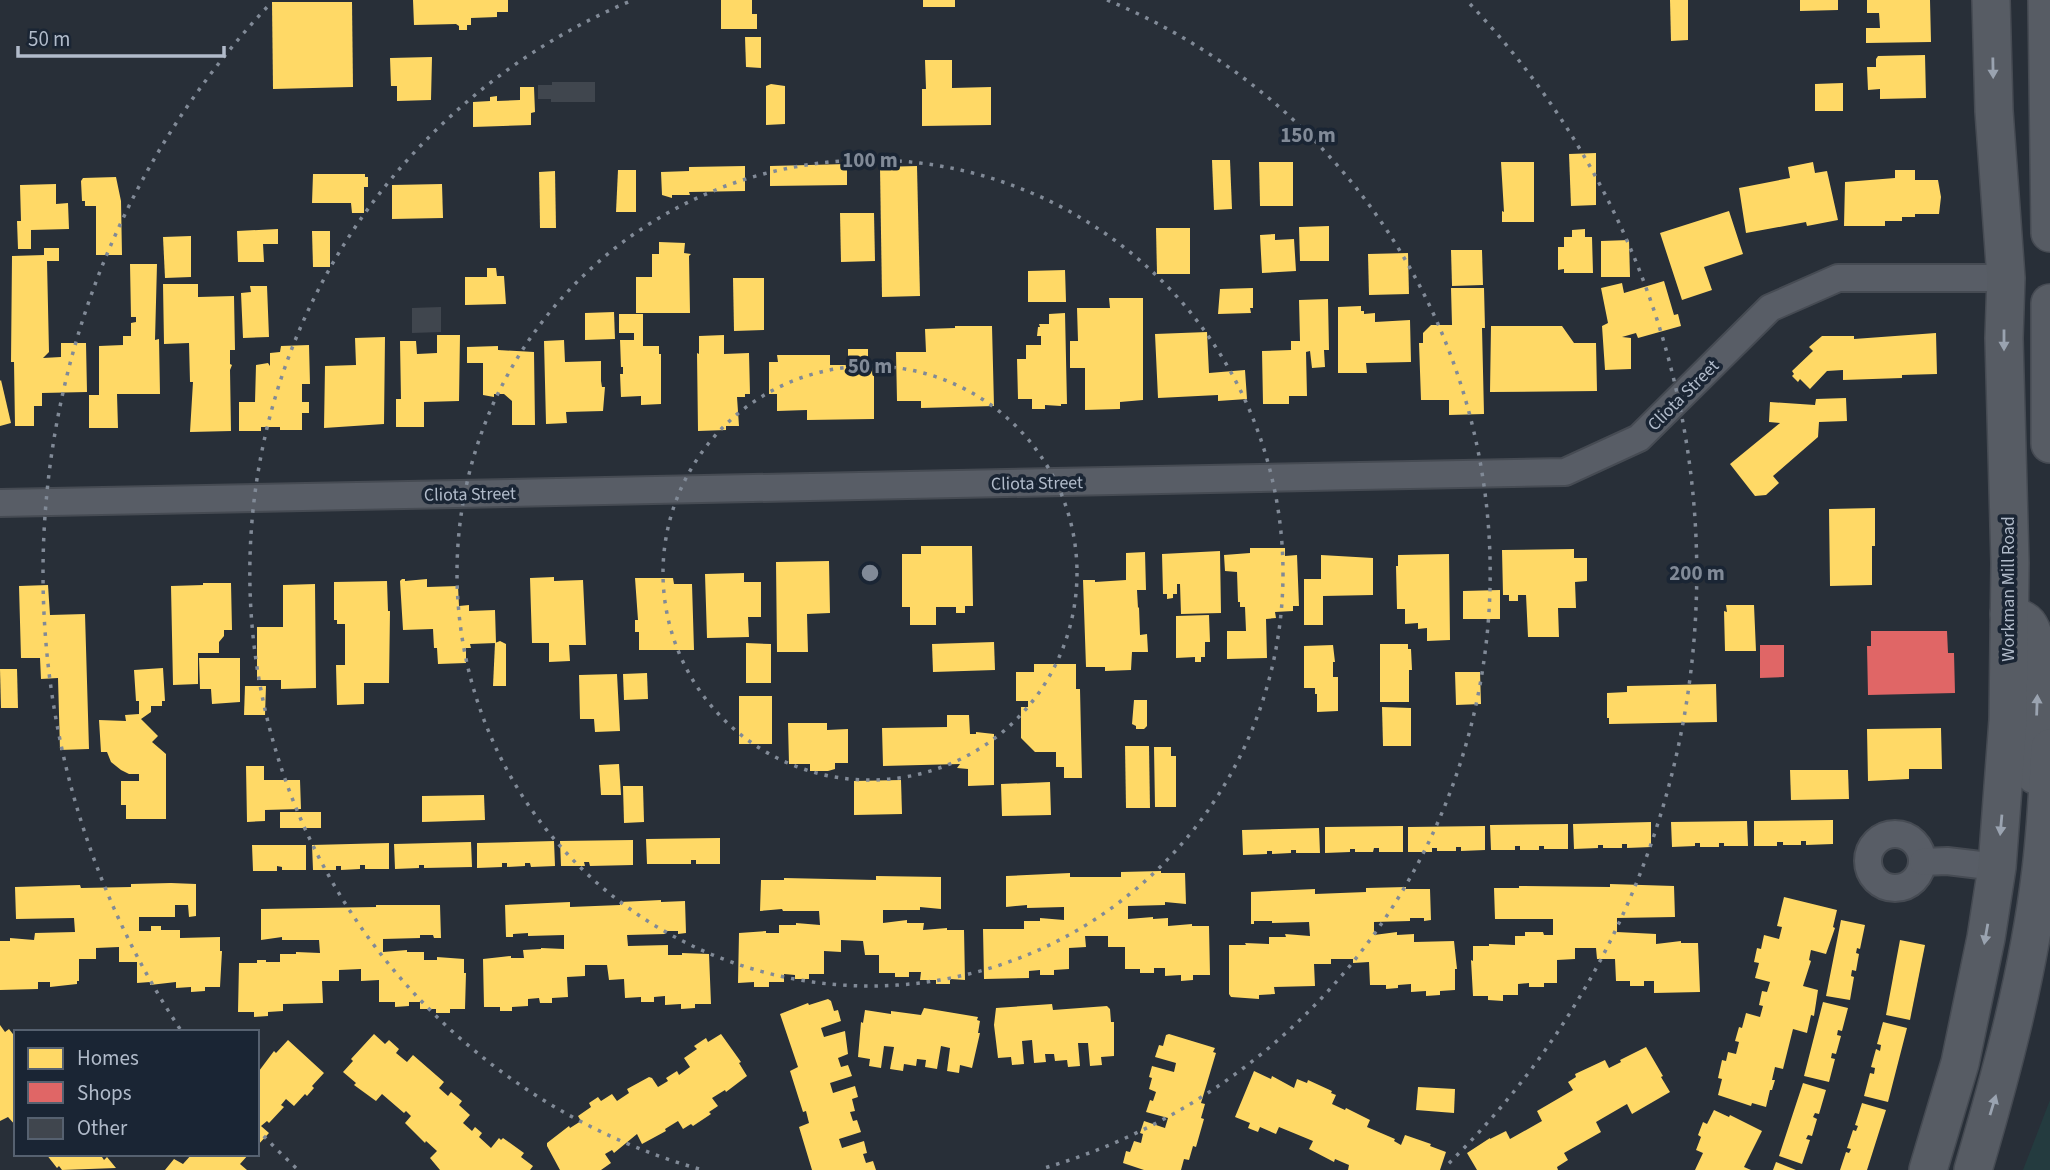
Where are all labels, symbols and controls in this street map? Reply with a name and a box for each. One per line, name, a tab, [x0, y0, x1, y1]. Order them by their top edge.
scale bar	[18, 14, 224, 58]
text: 50 m	[28, 24, 70, 54]
one-way arrow	[1987, 57, 1999, 79]
text: 150 m	[1280, 120, 1336, 150]
text: 100 m	[842, 145, 898, 175]
one-way arrow	[1998, 329, 2010, 351]
text: 50 m	[848, 351, 892, 381]
street label: Cliota Street	[1642, 354, 1725, 437]
street label: Cliota Street	[991, 470, 1083, 497]
street label: Cliota Street	[424, 481, 516, 508]
street label: Workman Mill Road	[1996, 516, 2021, 662]
text: 200 m	[1669, 558, 1725, 588]
centre of rings	[858, 561, 882, 585]
one-way arrow	[2032, 693, 2043, 715]
one-way arrow	[1995, 814, 2006, 836]
one-way arrow	[1980, 923, 1991, 945]
legend	[14, 1030, 259, 1156]
text: Homes	[77, 1043, 139, 1073]
text: Shops	[77, 1078, 132, 1108]
one-way arrow	[1988, 1094, 1998, 1115]
text: Other	[77, 1113, 128, 1143]

